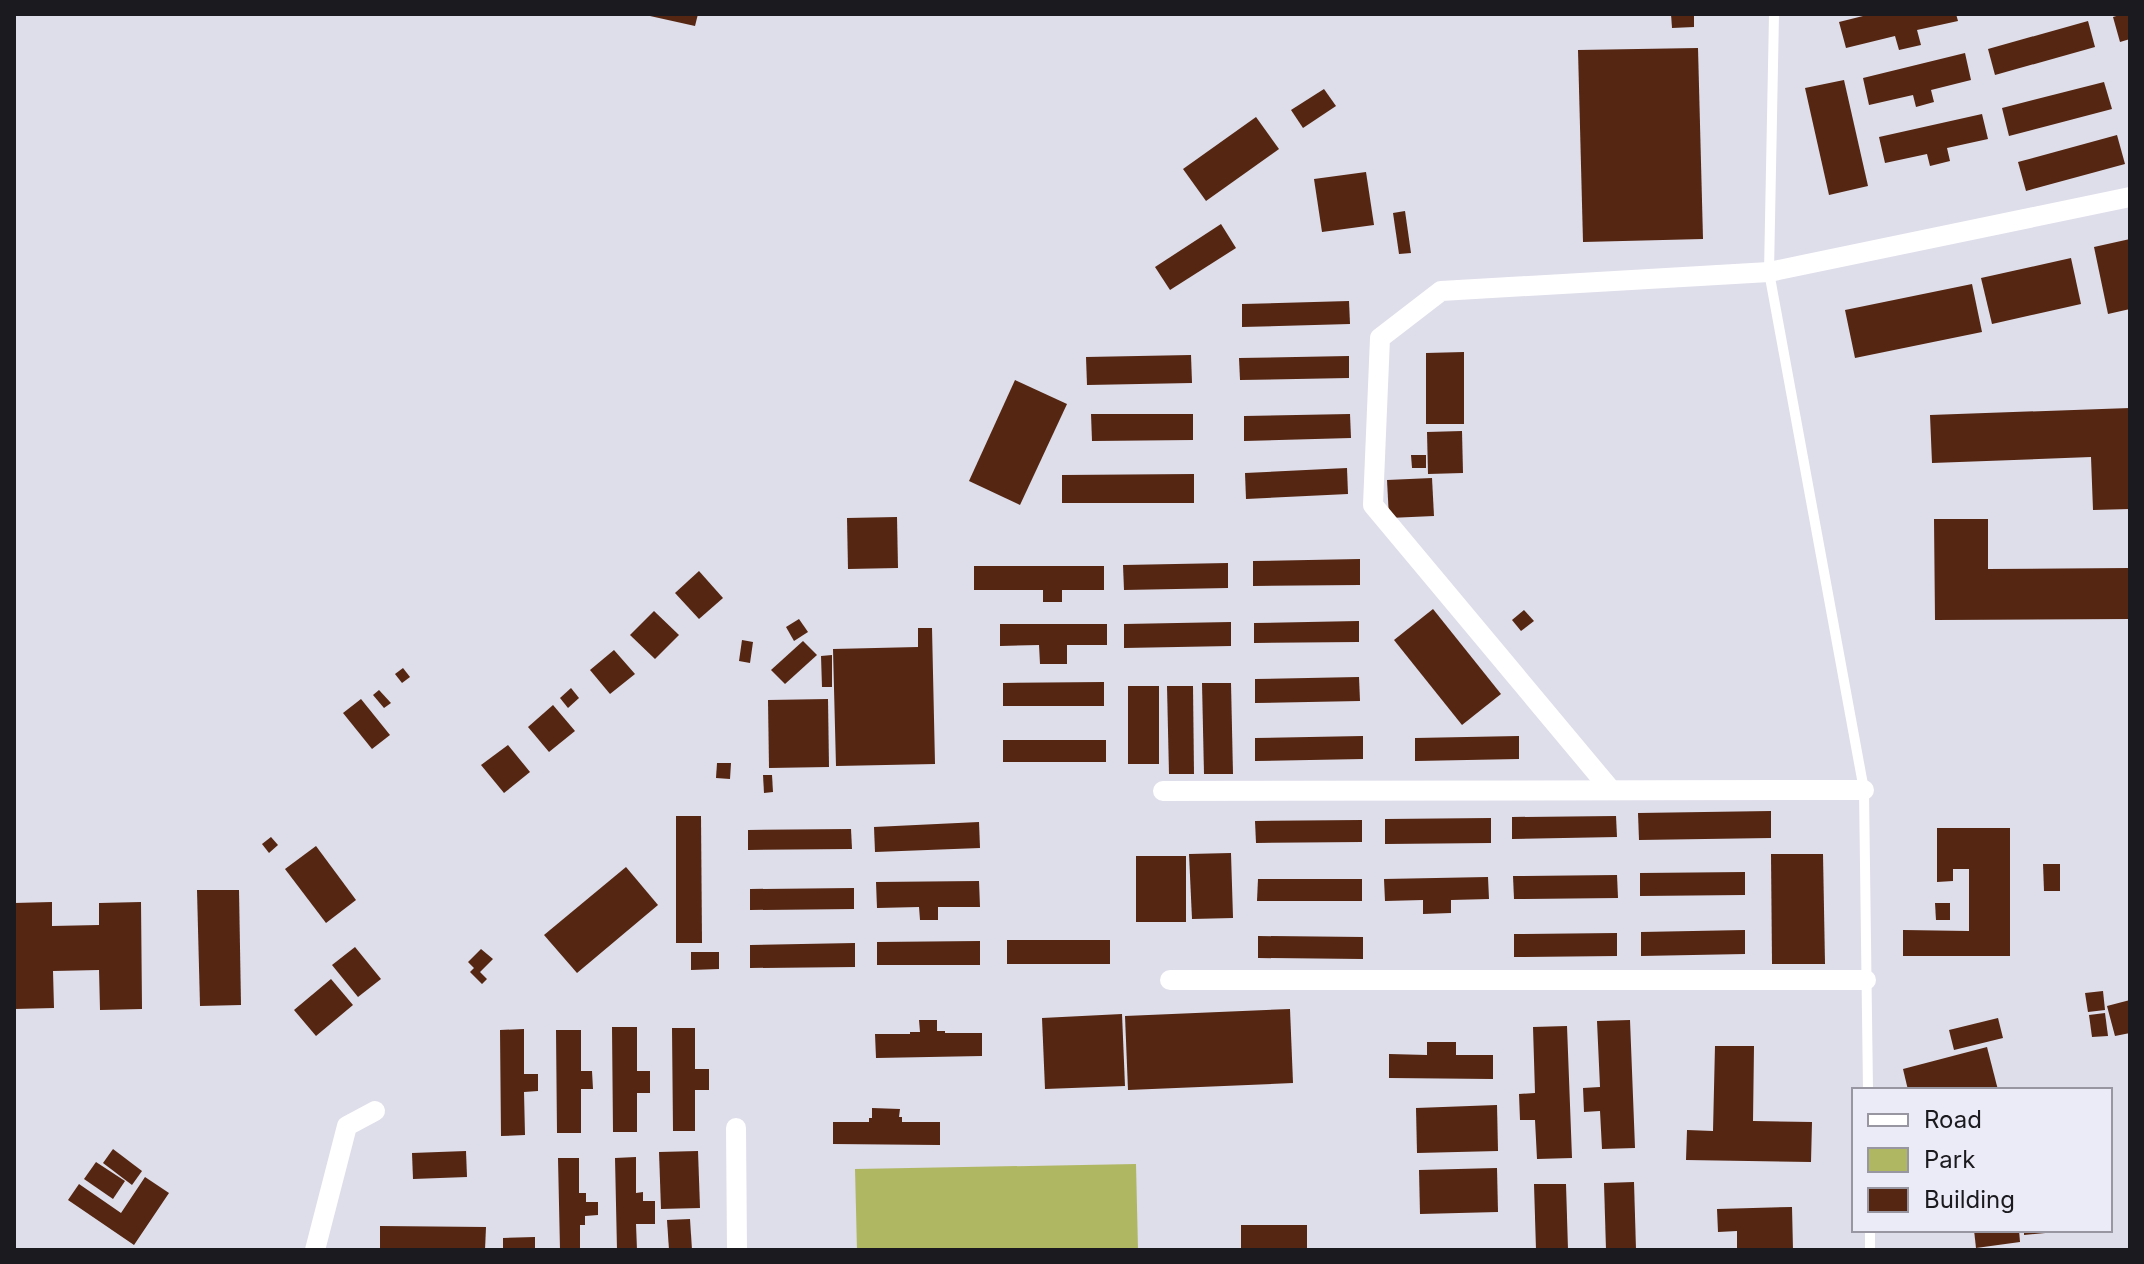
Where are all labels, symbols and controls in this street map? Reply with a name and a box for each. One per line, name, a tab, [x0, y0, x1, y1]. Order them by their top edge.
legend	[1852, 1088, 2112, 1232]
text: Road	[1924, 1105, 1982, 1134]
text: Park	[1924, 1145, 1975, 1174]
text: Building	[1924, 1185, 2015, 1214]

